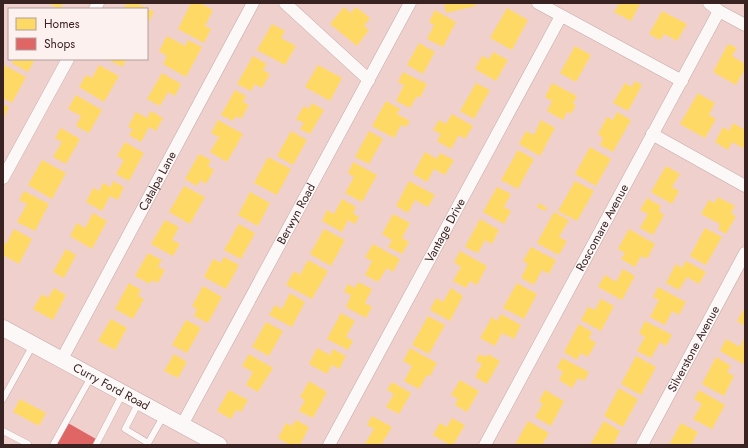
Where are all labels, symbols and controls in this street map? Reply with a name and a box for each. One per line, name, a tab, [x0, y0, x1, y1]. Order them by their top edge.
legend	[8, 8, 148, 60]
text: Homes	[44, 15, 80, 33]
text: Shops	[44, 35, 75, 53]
street label: Catalpa Lane	[134, 148, 181, 214]
street label: Berwyn Road	[272, 180, 320, 248]
street label: Roscomare Avenue	[571, 181, 633, 274]
street label: Vantage Drive	[420, 195, 470, 266]
street label: Silverstone Avenue	[663, 303, 724, 395]
street label: Curry Ford Road	[70, 358, 153, 415]

